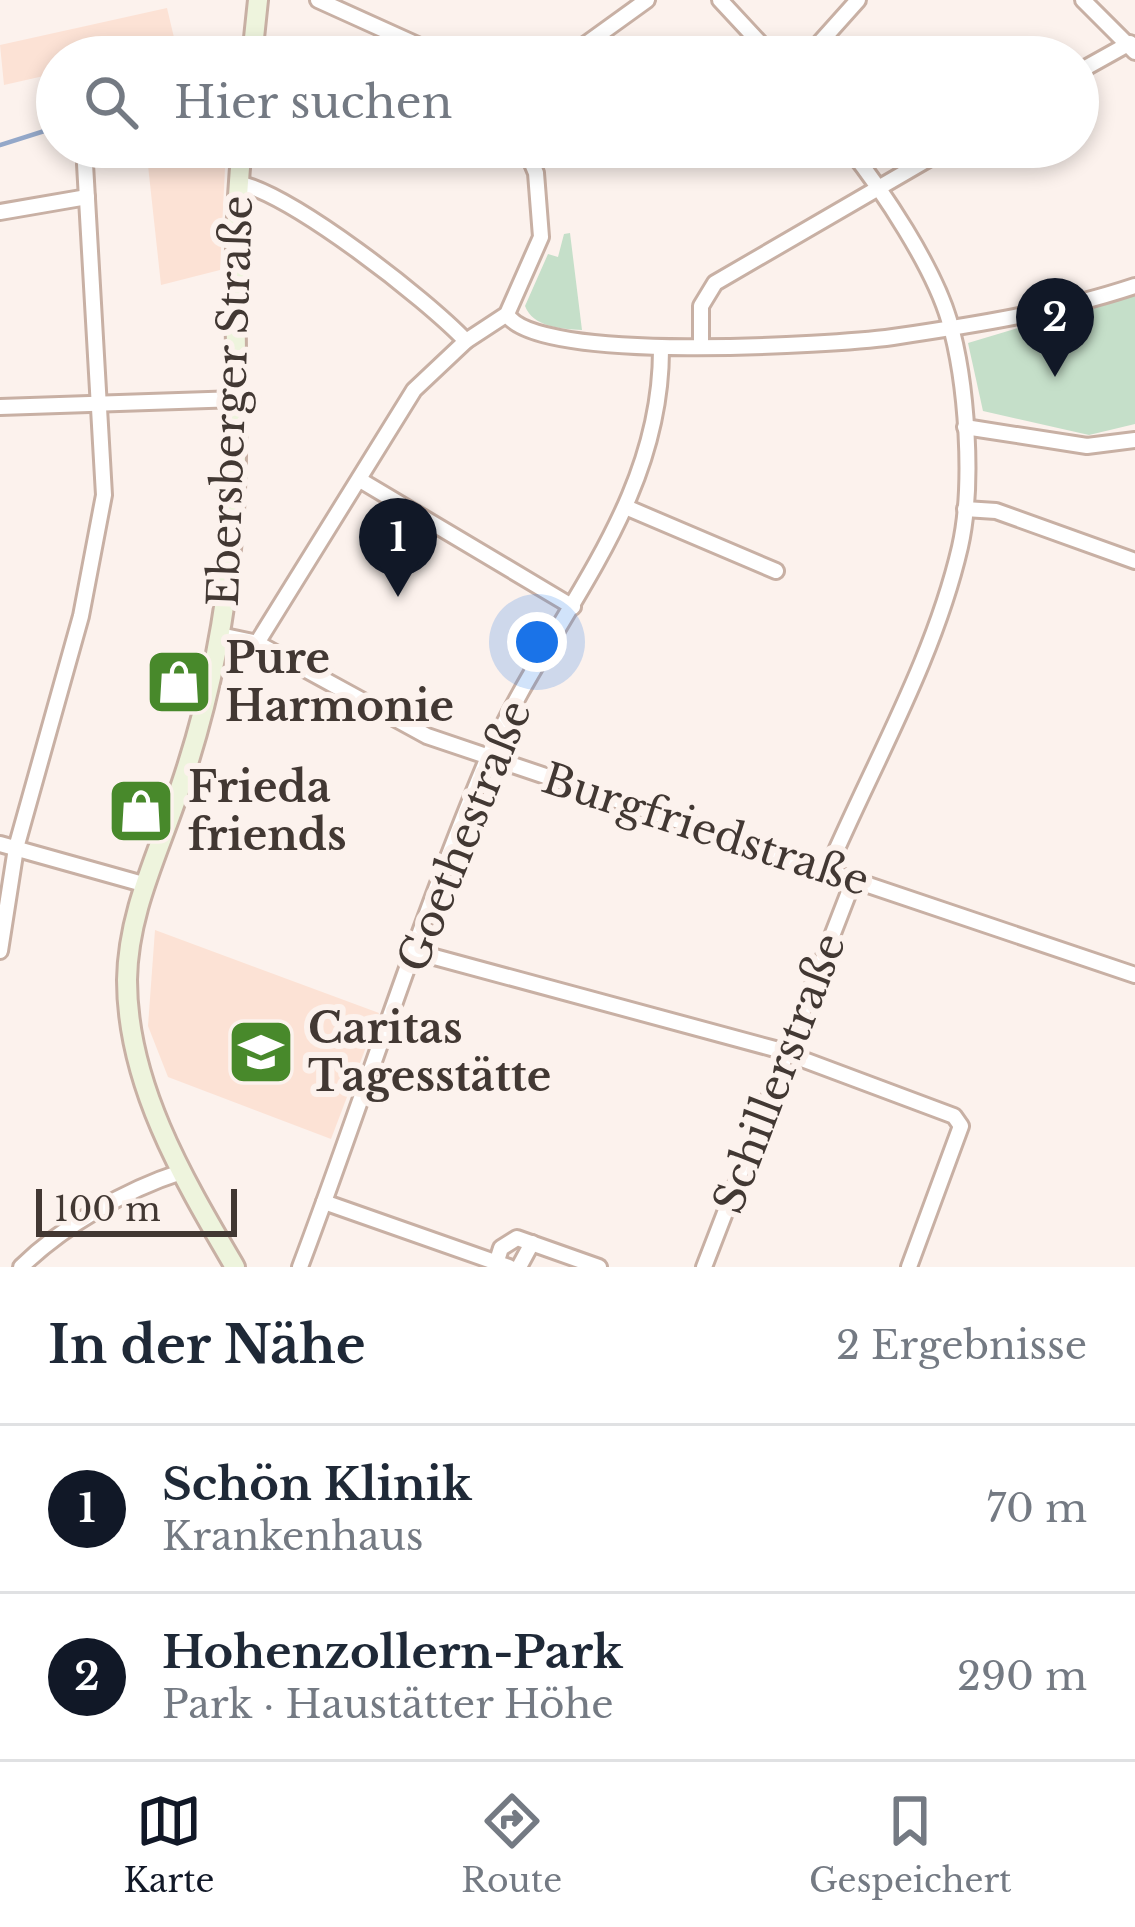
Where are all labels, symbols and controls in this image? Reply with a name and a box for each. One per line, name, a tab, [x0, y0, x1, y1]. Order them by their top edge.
search box	[36, 36, 1099, 168]
icon: search	[78, 69, 144, 135]
text: Hier suchen	[174, 74, 452, 130]
street label: Ebersberger Straße	[197, 194, 263, 608]
pin: 2	[1016, 278, 1094, 377]
pin: 1	[359, 498, 437, 597]
your location	[507, 612, 567, 672]
place label: Pure Harmonie	[225, 632, 454, 732]
shop icon: Pure Harmonie	[144, 647, 214, 717]
street label: Goethestraße	[386, 693, 542, 979]
street label: Burgfriedstraße	[536, 752, 876, 906]
place label: Frieda friends	[188, 761, 347, 861]
shop icon: Frieda friends	[106, 776, 176, 846]
street label: Schillerstraße	[702, 926, 856, 1220]
place label: Caritas Tagesstätte	[308, 1002, 551, 1102]
school or university icon: Caritas Tagesstätte	[226, 1017, 296, 1087]
scale bar	[36, 1183, 237, 1236]
text: 100 m	[54, 1189, 161, 1230]
text: In der Nähe	[48, 1314, 366, 1377]
text: 2 Ergebnisse	[836, 1321, 1087, 1370]
text: Schön Klinik	[162, 1456, 472, 1512]
text: 1	[78, 1484, 96, 1533]
text: 70 m	[987, 1484, 1087, 1533]
text: Krankenhaus	[162, 1512, 424, 1561]
text: Hohenzollern-Park	[162, 1624, 623, 1680]
text: 2	[74, 1652, 100, 1701]
text: 290 m	[957, 1652, 1087, 1701]
text: Park · Haustätter Höhe	[162, 1680, 614, 1729]
tab: Karte	[123, 1788, 215, 1901]
tab: Route	[461, 1788, 562, 1901]
tab: Gespeichert	[809, 1788, 1012, 1901]

